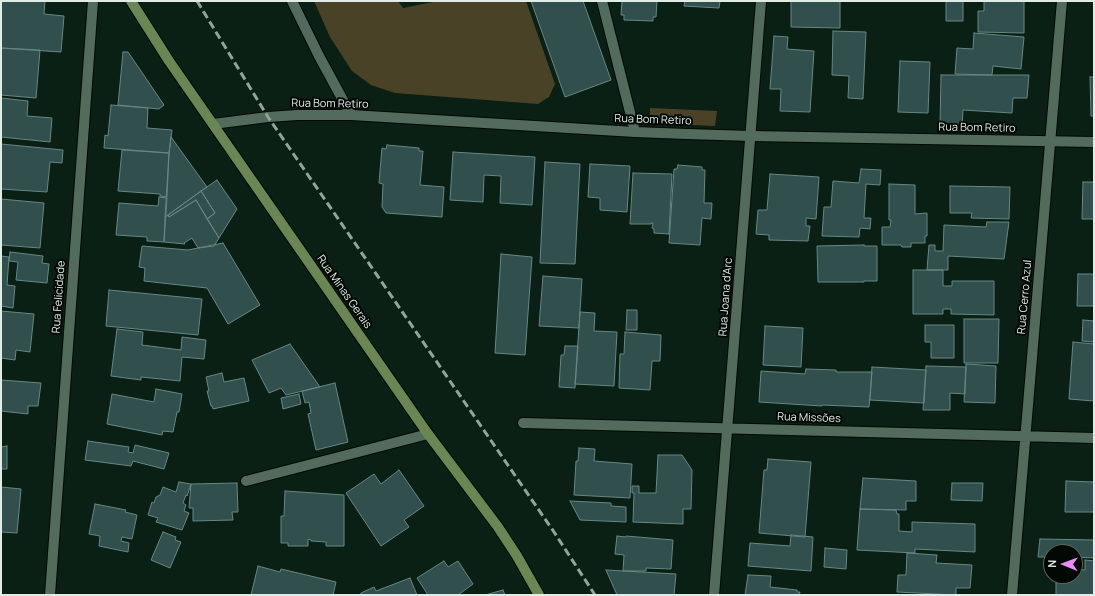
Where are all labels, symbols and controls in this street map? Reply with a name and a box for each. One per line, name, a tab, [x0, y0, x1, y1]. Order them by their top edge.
street label: Rua Bom Retiro	[291, 97, 369, 111]
street label: Rua Bom Retiro	[614, 112, 692, 128]
street label: Rua Bom Retiro	[938, 121, 1016, 135]
street label: Rua Minas Gerais	[314, 253, 374, 331]
street label: Rua Joana d'Arc	[717, 257, 735, 337]
street label: Rua Cerro Azul	[1015, 259, 1035, 335]
street label: Rua Felicidade	[50, 260, 68, 334]
street label: Rua Missões	[777, 410, 841, 426]
north arrow	[1043, 544, 1083, 584]
text: N	[1044, 560, 1059, 568]

